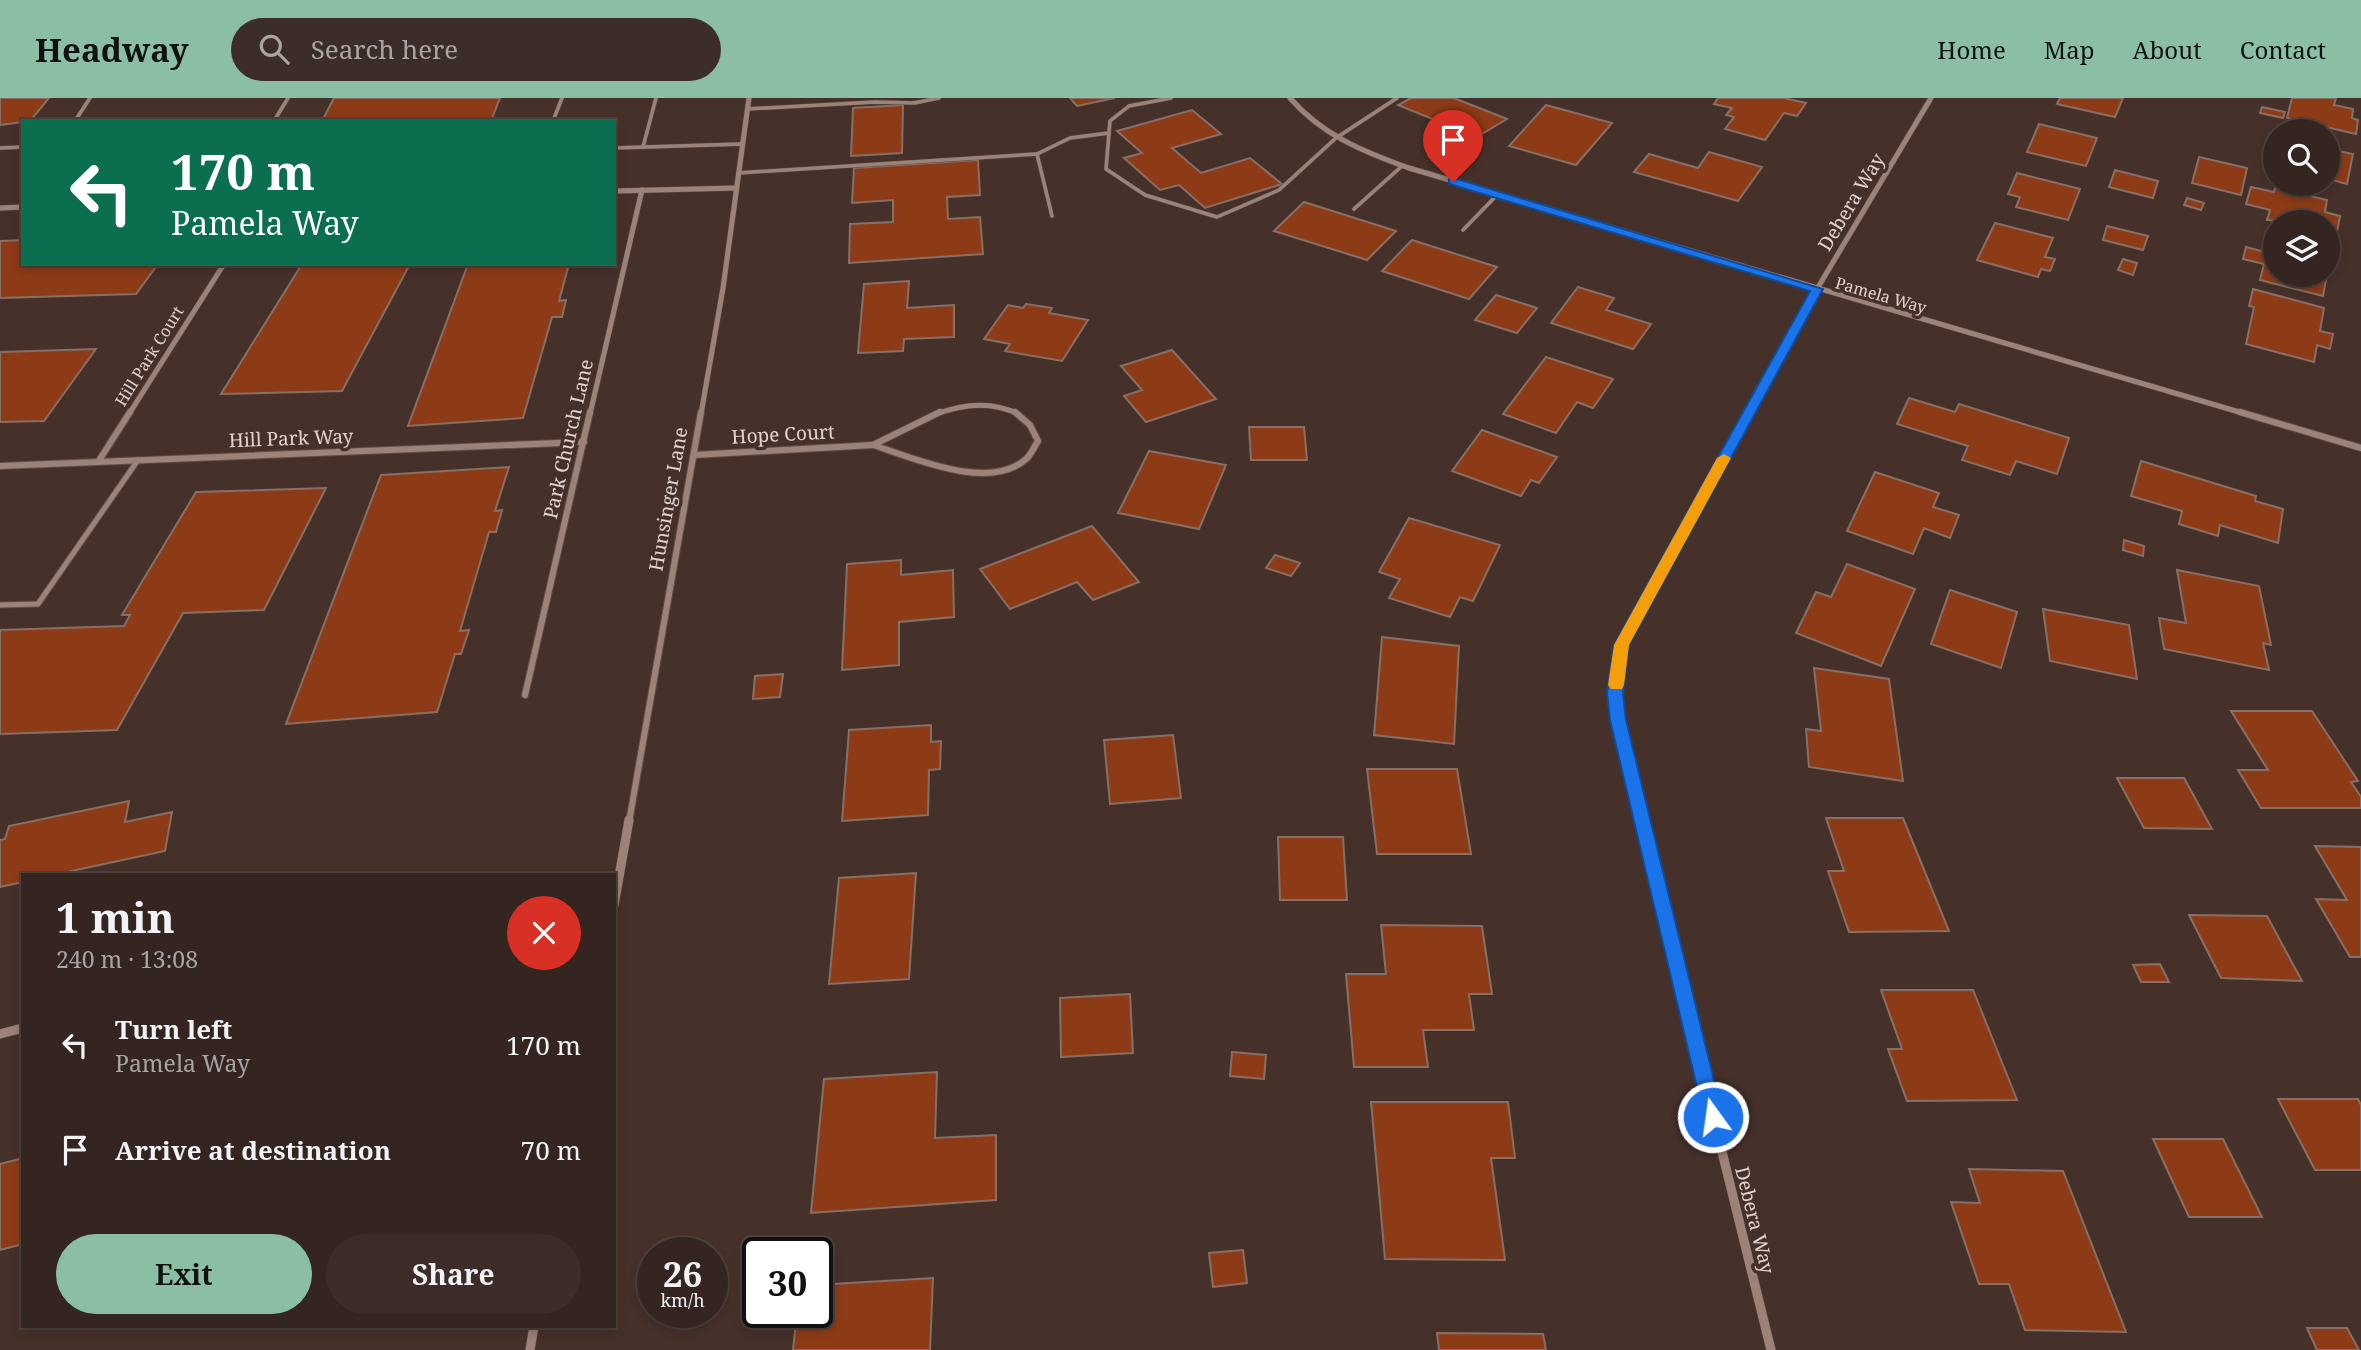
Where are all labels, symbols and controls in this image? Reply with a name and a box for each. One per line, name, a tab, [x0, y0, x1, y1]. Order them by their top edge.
search box	[231, 18, 721, 81]
text: Headway	[35, 27, 189, 72]
icon: search	[255, 30, 293, 68]
text: Search here	[311, 31, 458, 67]
text: Home	[1937, 33, 2006, 66]
text: Map	[2044, 33, 2095, 66]
text: About	[2133, 33, 2202, 66]
text: Contact	[2240, 33, 2326, 66]
pin	[1423, 110, 1483, 182]
map controls	[2263, 119, 2340, 287]
button: search	[2263, 119, 2340, 196]
icon: arrive	[1434, 121, 1472, 159]
text: 170 m	[171, 138, 315, 204]
icon: left	[56, 147, 147, 238]
street label: Debera Way	[1812, 148, 1891, 256]
text: Pamela Way	[171, 201, 359, 244]
button: layers	[2263, 210, 2340, 287]
street label: Pamela Way	[1833, 271, 1930, 319]
street label: Hill Park Court	[109, 302, 189, 410]
street label: Park Church Lane	[537, 357, 599, 521]
street label: Hope Court	[731, 418, 835, 450]
street label: Hill Park Way	[228, 423, 354, 453]
street label: Hunsinger Lane	[643, 425, 693, 573]
text: 1 min	[56, 888, 175, 945]
button: close	[507, 896, 581, 970]
text: 240 m · 13:08	[56, 943, 198, 975]
text: Turn left	[115, 1011, 232, 1047]
icon: left	[56, 1026, 94, 1064]
text: 170 m	[506, 1027, 581, 1063]
text: Pamela Way	[115, 1047, 250, 1079]
position arrow	[1676, 1080, 1750, 1154]
icon: arrive	[56, 1131, 94, 1169]
text: Arrive at destination	[115, 1132, 391, 1168]
text: 70 m	[521, 1132, 581, 1168]
street label: Debera Way	[1729, 1164, 1781, 1277]
button: Exit	[56, 1234, 312, 1314]
button: Share	[326, 1234, 581, 1314]
speed limit sign: 30	[742, 1237, 833, 1328]
text: 26	[663, 1250, 702, 1297]
text: km/h	[660, 1288, 705, 1312]

